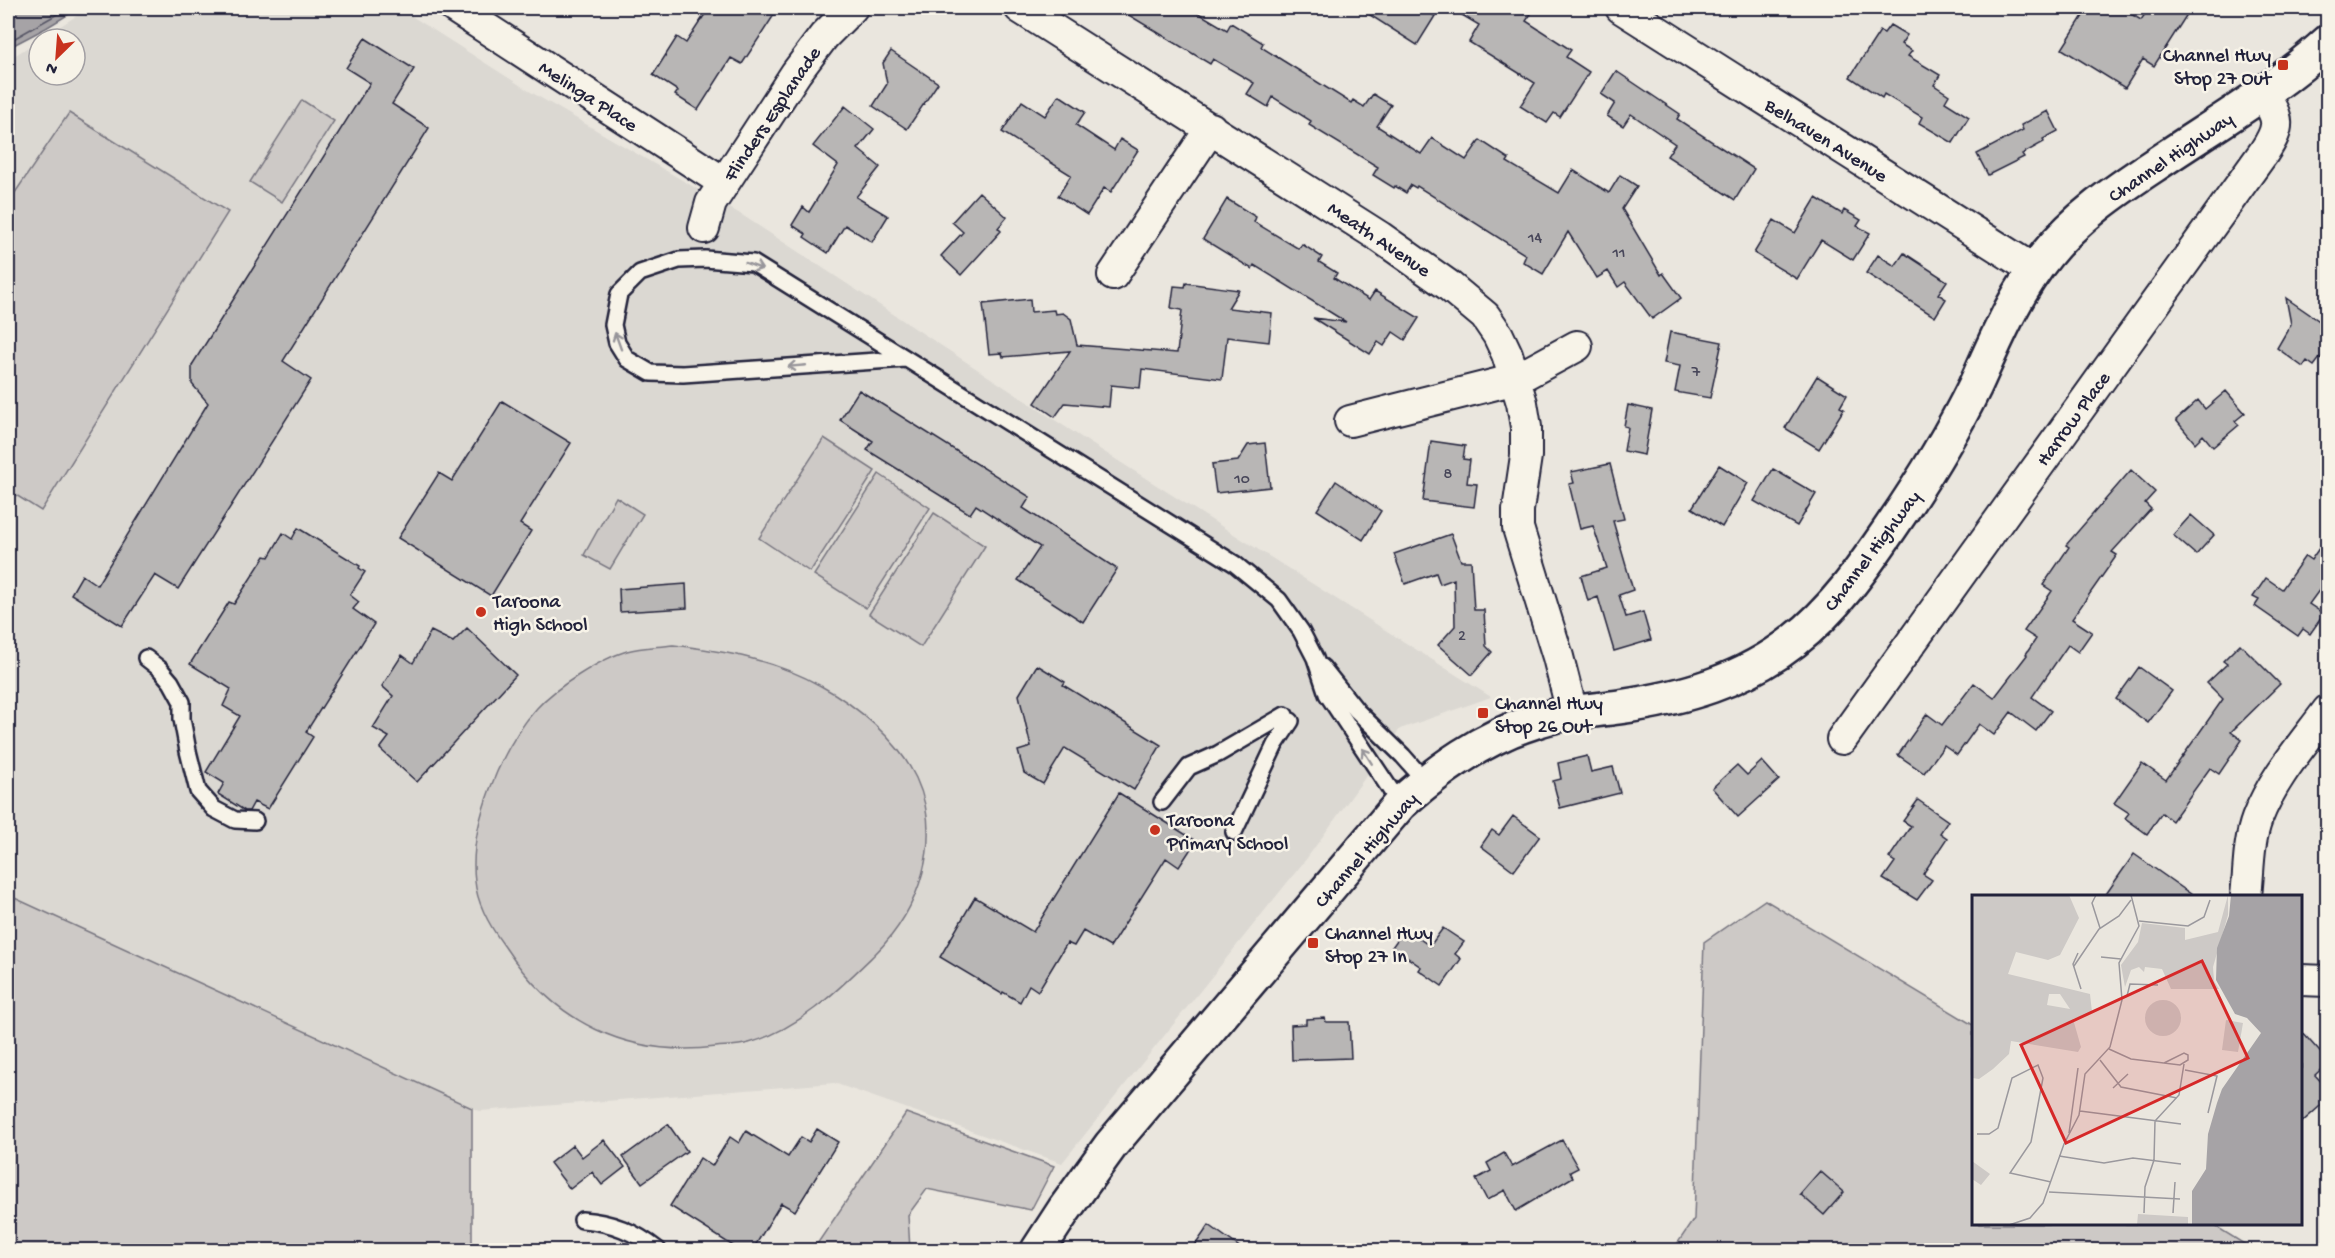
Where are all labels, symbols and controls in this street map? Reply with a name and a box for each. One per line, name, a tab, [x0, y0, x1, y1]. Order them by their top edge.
north arrow	[27, 27, 87, 87]
street label: Flinders Esplanade	[720, 43, 828, 188]
place label: Channel Hwy Stop 27 Out	[2163, 46, 2273, 92]
text: N	[43, 56, 61, 78]
street label: Melinga Place	[533, 57, 641, 139]
marker: Channel Hwy Stop 27 Out	[2276, 58, 2290, 72]
street label: Belhaven Avenue	[1759, 95, 1891, 189]
street label: Channel Highway	[2105, 109, 2239, 209]
street label: Meath Avenue	[1322, 198, 1434, 284]
house number: 14	[1527, 230, 1542, 249]
house number: 11	[1612, 245, 1625, 264]
one-way arrow	[744, 261, 762, 272]
one-way arrow	[612, 332, 623, 351]
one-way arrow	[788, 360, 808, 371]
house number: 7	[1691, 364, 1701, 383]
street label: Harrow Place	[2033, 368, 2117, 472]
house number: 8	[1444, 466, 1453, 485]
house number: 10	[1233, 471, 1250, 490]
street label: Channel Highway	[1821, 487, 1927, 617]
place label: Taroona High School	[492, 592, 588, 638]
marker: Taroona High School	[474, 605, 488, 619]
house number: 2	[1458, 628, 1466, 647]
place label: Channel Hwy Stop 26 Out	[1495, 694, 1603, 740]
marker: Channel Hwy Stop 26 Out	[1476, 706, 1490, 720]
one-way arrow	[1361, 748, 1373, 765]
street label: Channel Highway	[1311, 789, 1424, 914]
place label: Taroona Primary School	[1166, 811, 1288, 857]
marker: Taroona Primary School	[1148, 823, 1162, 837]
inset map	[1972, 895, 2302, 1225]
place label: Channel Hwy Stop 27 In	[1325, 924, 1433, 970]
marker: Channel Hwy Stop 27 In	[1306, 936, 1320, 950]

